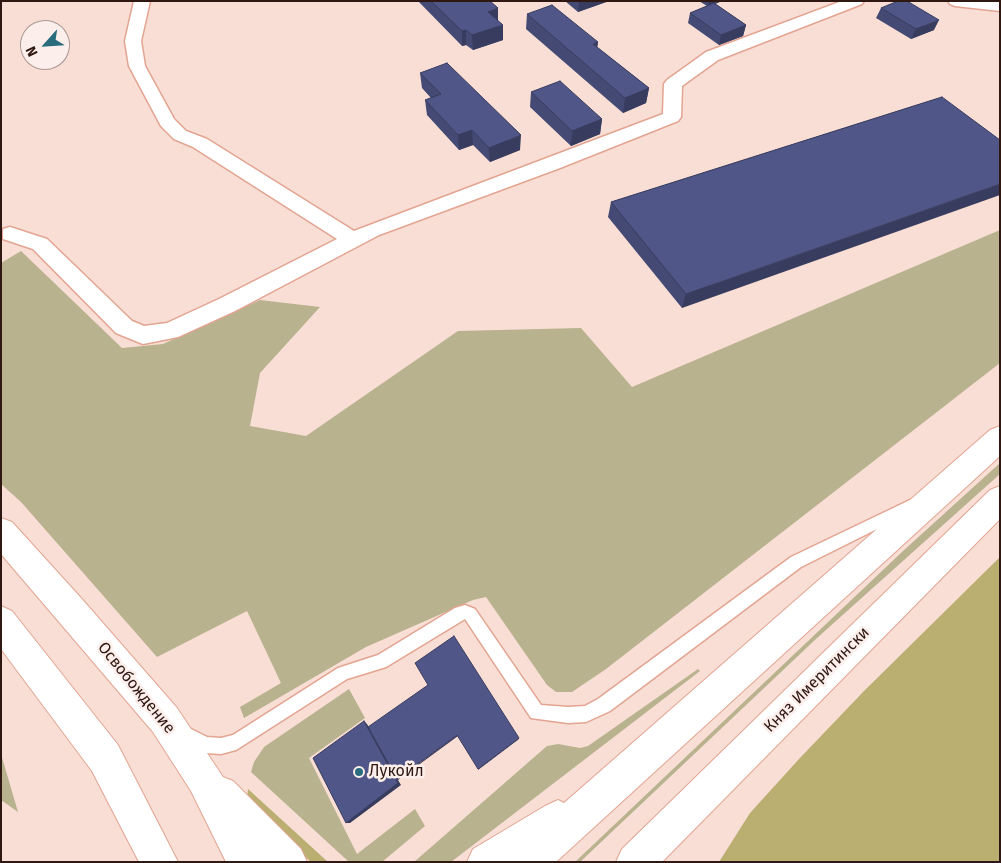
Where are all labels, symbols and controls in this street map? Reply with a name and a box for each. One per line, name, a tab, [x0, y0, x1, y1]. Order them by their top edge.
north arrow	[20, 20, 70, 70]
text: N	[22, 43, 42, 59]
street label: Княз Имеритински	[760, 623, 874, 737]
street label: Освобождение	[93, 638, 179, 738]
place label: Лукойл	[369, 762, 424, 782]
marker: Лукойл	[353, 766, 365, 778]

